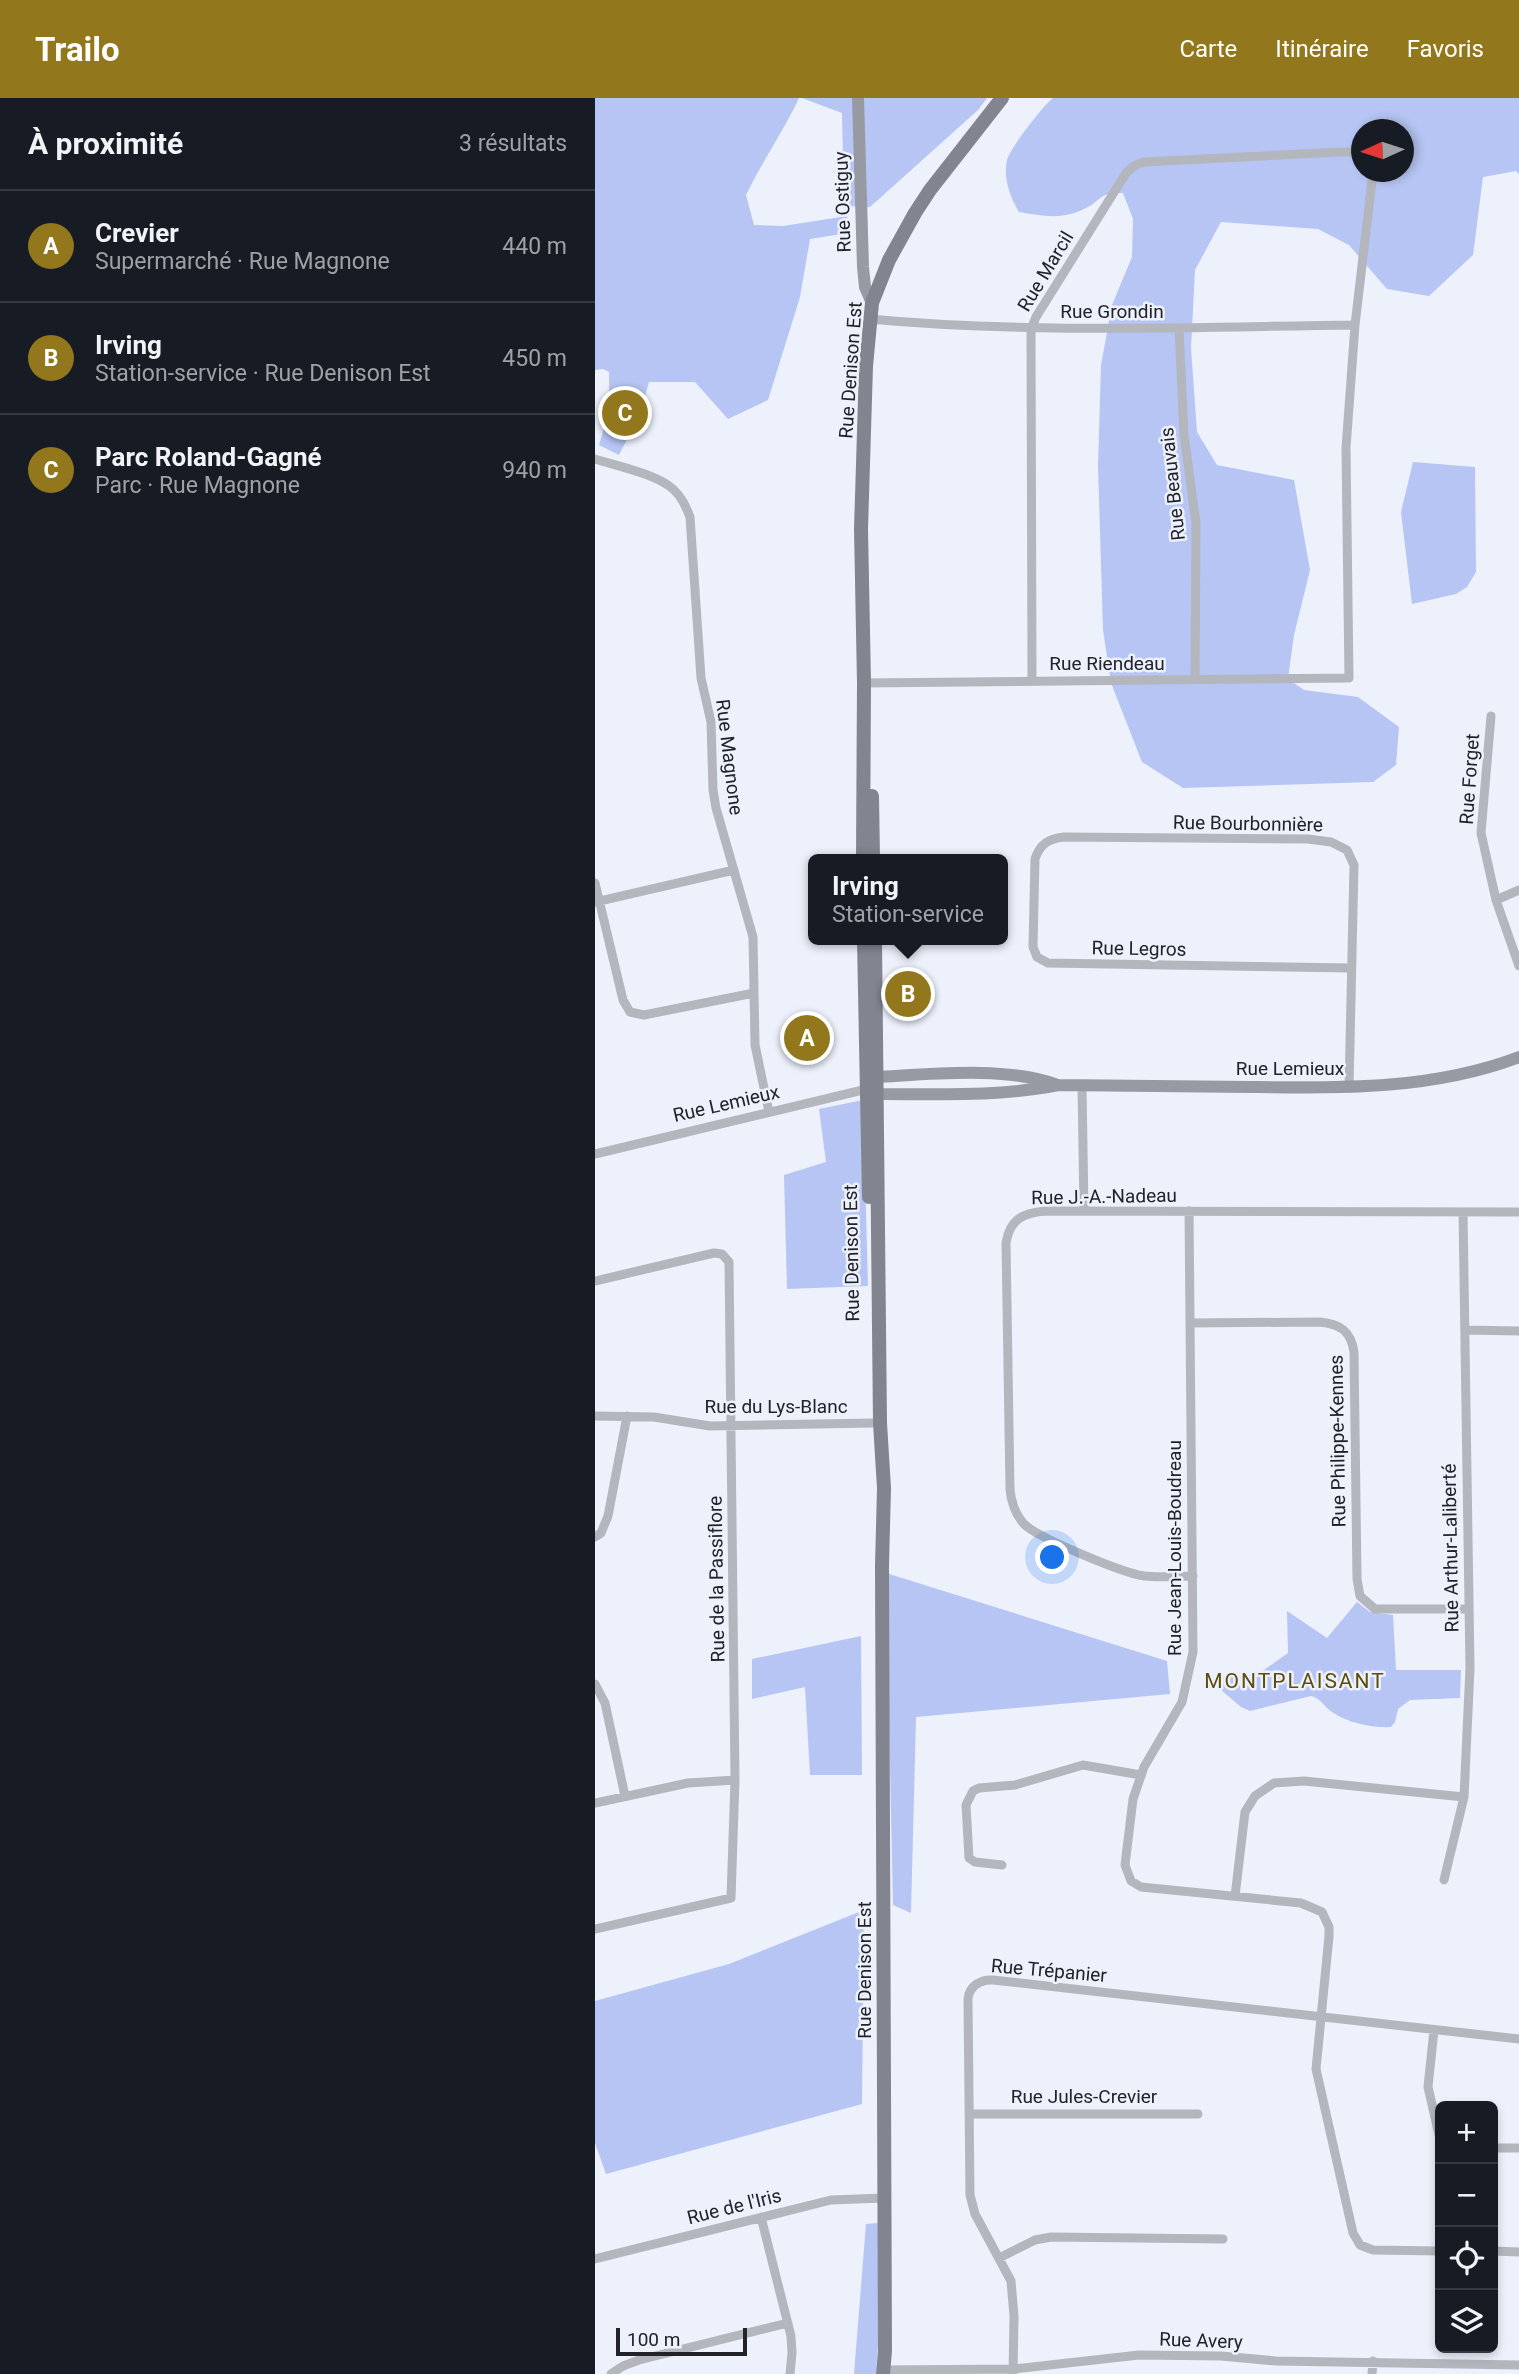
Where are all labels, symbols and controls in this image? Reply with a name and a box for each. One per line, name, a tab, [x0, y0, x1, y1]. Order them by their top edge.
text: Trailo	[35, 30, 120, 69]
text: Carte	[1179, 35, 1237, 63]
text: Itinéraire	[1275, 35, 1369, 63]
text: Favoris	[1407, 35, 1484, 63]
north arrow	[1351, 119, 1414, 182]
text: À proximité	[28, 126, 183, 161]
text: 3 résultats	[459, 130, 567, 157]
street label: Rue Ostiguy	[829, 151, 856, 253]
text: Crevier	[95, 218, 179, 248]
street label: Rue Marcil	[1013, 227, 1078, 315]
text: A	[43, 233, 59, 260]
text: 440 m	[502, 233, 567, 260]
text: Supermarché · Rue Magnone	[95, 248, 390, 275]
street label: Rue Grondin	[1060, 300, 1164, 323]
street label: Rue Denison Est	[834, 301, 867, 439]
text: Irving	[95, 330, 162, 360]
text: B	[44, 345, 58, 372]
text: 450 m	[502, 345, 567, 372]
text: Station-service · Rue Denison Est	[95, 360, 431, 387]
pin: C	[602, 387, 648, 439]
street label: Rue Beauvais	[1155, 426, 1190, 542]
text: Parc Roland-Gagné	[95, 442, 322, 472]
text: C	[43, 457, 59, 484]
text: 940 m	[502, 457, 567, 484]
text: Parc · Rue Magnone	[95, 472, 300, 499]
street label: Rue Riendeau	[1049, 652, 1165, 675]
street label: Rue Magnone	[711, 698, 748, 816]
street label: Rue Forget	[1455, 733, 1484, 825]
street label: Rue Bourbonnière	[1173, 811, 1323, 836]
popup	[808, 854, 1008, 945]
text: Irving	[832, 871, 899, 901]
text: Station-service	[832, 901, 984, 928]
street label: Rue Legros	[1091, 936, 1187, 961]
pin: B	[885, 968, 931, 1020]
pin: A	[784, 1012, 830, 1064]
street label: Rue Lemieux	[1236, 1057, 1345, 1080]
street label: Rue Lemieux	[671, 1080, 782, 1127]
street label: Rue Denison Est	[839, 1184, 864, 1322]
street label: Rue J.-A.-Nadeau	[1031, 1184, 1177, 1209]
street label: Rue Philippe-Kennes	[1324, 1355, 1351, 1527]
street label: Rue du Lys-Blanc	[704, 1395, 848, 1418]
street label: Rue Jean-Louis-Boudreau	[1163, 1440, 1186, 1656]
street label: Rue Arthur-Laliberté	[1438, 1463, 1463, 1633]
street label: Rue de la Passiflore	[704, 1496, 729, 1662]
your location	[1035, 1540, 1069, 1574]
district label: MONTPLAISANT	[1204, 1669, 1386, 1693]
street label: Rue Denison Est	[853, 1901, 876, 2039]
street label: Rue Trépanier	[990, 1954, 1108, 1987]
street label: Rue Jules-Crevier	[1011, 2085, 1158, 2108]
map controls	[1435, 2101, 1498, 2353]
button: +	[1435, 2101, 1498, 2164]
button: −	[1435, 2164, 1498, 2227]
street label: Rue de l'Iris	[685, 2184, 784, 2229]
button: locate	[1435, 2227, 1498, 2290]
button: layers	[1435, 2290, 1498, 2353]
scale bar	[616, 2325, 747, 2357]
text: 100 m	[627, 2328, 680, 2351]
street label: Rue Avery	[1159, 2328, 1243, 2353]

